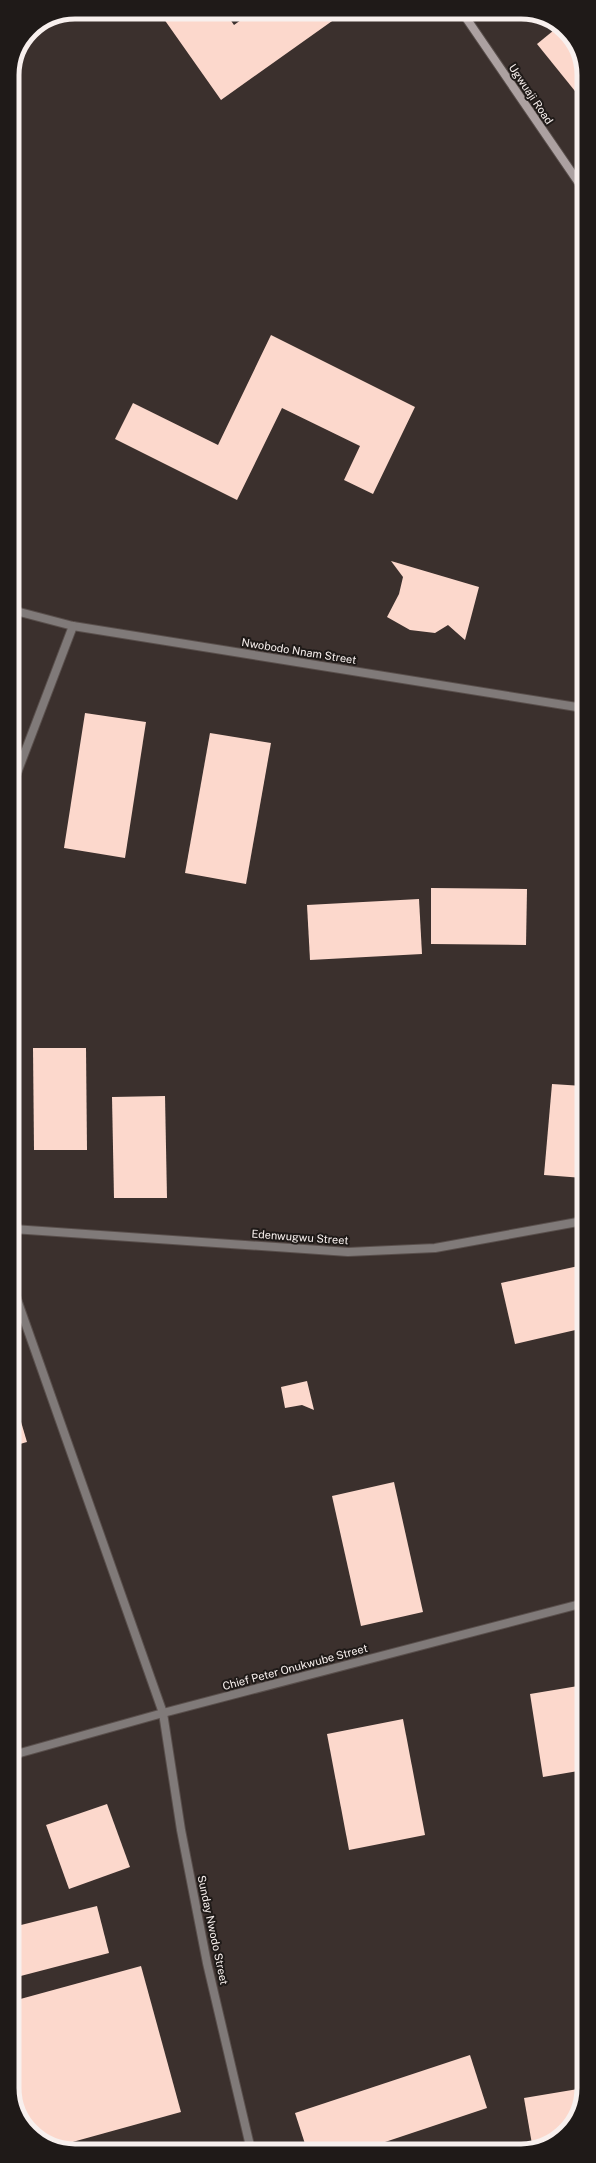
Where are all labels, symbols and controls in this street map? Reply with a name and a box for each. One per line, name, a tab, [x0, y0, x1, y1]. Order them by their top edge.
street label: Ugwuaji Road	[507, 62, 555, 126]
street label: Nwobodo Nnam Street	[241, 636, 357, 666]
street label: Edenwugwu Street	[251, 1228, 349, 1246]
street label: Chief Peter Onukwube Street	[221, 1642, 369, 1692]
street label: Sunday Nwodo Street	[196, 1874, 230, 1986]

